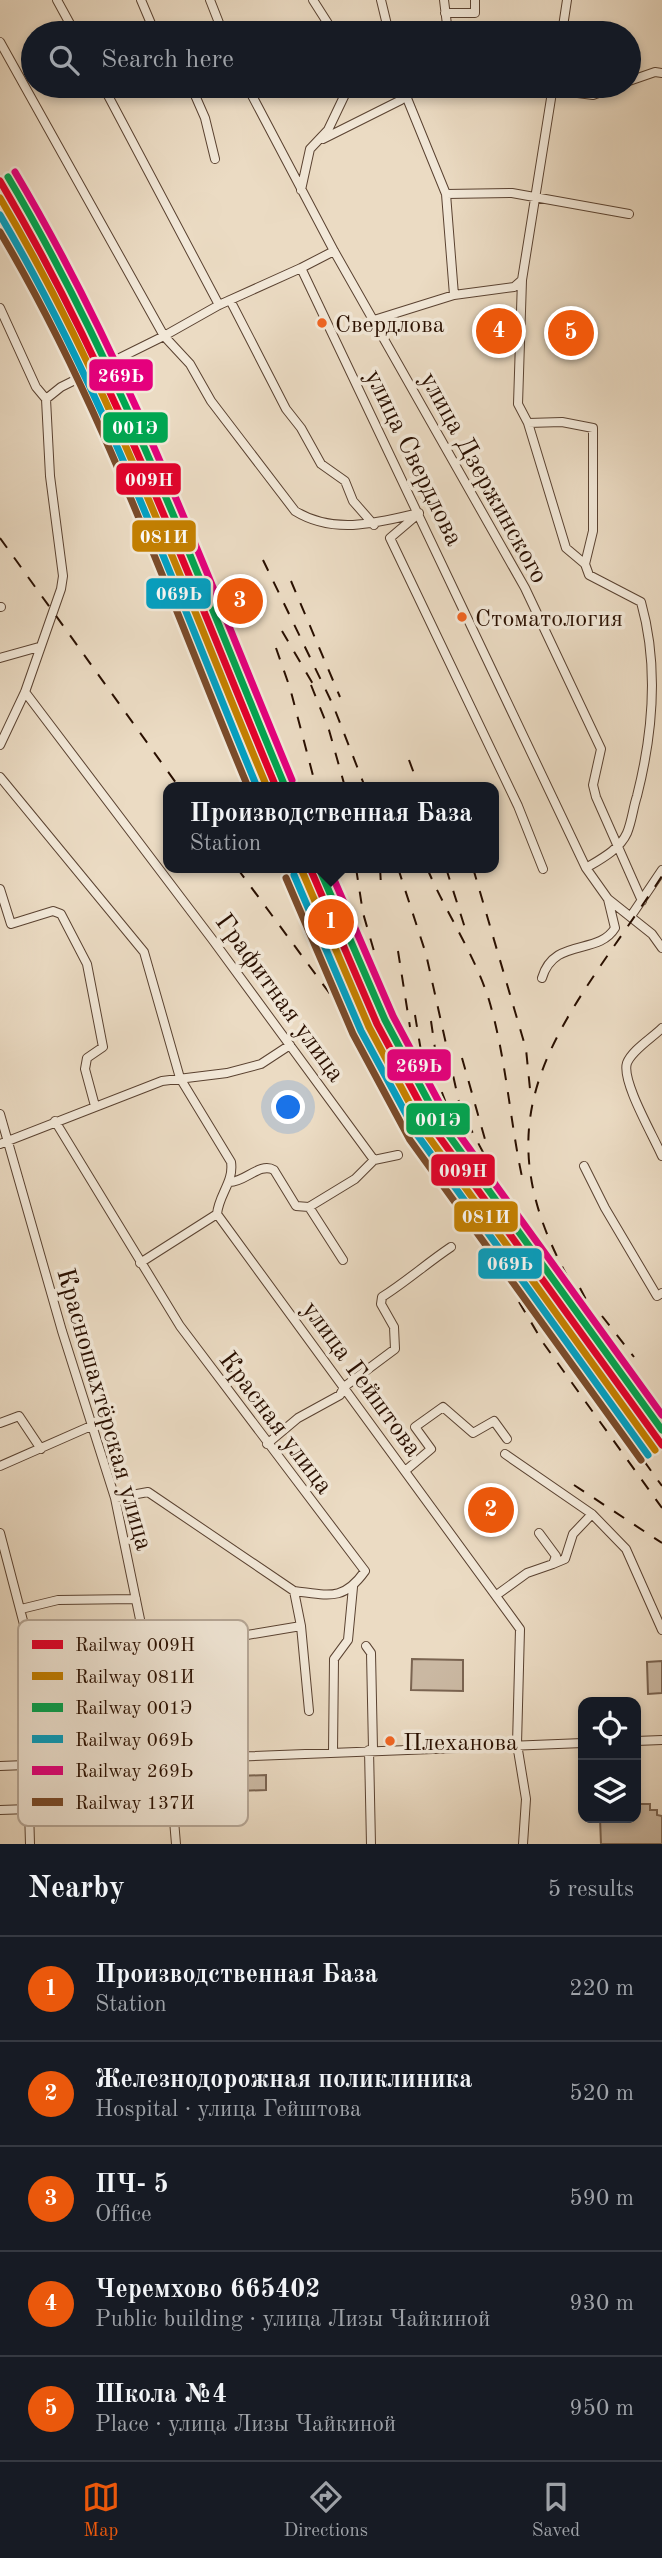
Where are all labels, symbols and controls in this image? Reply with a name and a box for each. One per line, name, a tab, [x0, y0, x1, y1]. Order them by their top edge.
search box	[21, 21, 641, 98]
icon: search	[45, 41, 83, 79]
text: Search here	[101, 47, 234, 73]
pin: 4	[476, 305, 522, 357]
pin: 5	[548, 307, 594, 359]
place label: Свердлова	[335, 314, 445, 338]
marker: Свердлова	[315, 316, 329, 330]
line badge: 269Ь	[88, 358, 154, 392]
street label: улица Свердлова	[359, 366, 467, 550]
text: 269Ь	[98, 368, 144, 387]
street label: улица Дзержинского	[414, 368, 552, 588]
line badge: 001Э	[102, 411, 169, 444]
text: 001Э	[112, 420, 158, 439]
line badge: 009Н	[115, 462, 182, 496]
text: 009Н	[125, 472, 173, 491]
line badge: 081И	[131, 519, 197, 553]
text: 081И	[140, 529, 188, 548]
pin: 3	[217, 575, 263, 627]
line badge: 069Ь	[145, 577, 212, 610]
text: 069Ь	[156, 586, 202, 605]
place label: Стоматология	[475, 608, 623, 632]
marker: Стоматология	[455, 610, 469, 624]
popup	[163, 782, 499, 873]
text: Производственная База	[190, 801, 472, 827]
text: Station	[190, 832, 261, 855]
pin: 1	[308, 896, 354, 948]
street label: Графитная улица	[210, 909, 349, 1087]
line badge: 269Ь	[386, 1048, 452, 1082]
text: 269Ь	[396, 1058, 442, 1077]
your location	[271, 1090, 305, 1124]
line badge: 001Э	[405, 1102, 471, 1136]
text: 001Э	[415, 1112, 461, 1131]
line badge: 009Н	[430, 1153, 496, 1187]
text: 009Н	[439, 1163, 487, 1182]
line badge: 081И	[453, 1200, 519, 1233]
text: 081И	[462, 1209, 510, 1228]
line badge: 069Ь	[477, 1247, 543, 1280]
text: 069Ь	[487, 1256, 533, 1275]
street label: Красношахтёрская улица	[51, 1266, 157, 1554]
street label: улица Гейштова	[296, 1297, 426, 1462]
street label: Красная улица	[214, 1347, 337, 1499]
pin: 2	[468, 1484, 514, 1536]
legend	[18, 1620, 248, 1826]
text: Railway 009Н	[75, 1637, 195, 1656]
text: Railway 081И	[75, 1669, 195, 1688]
map controls	[578, 1697, 641, 1823]
button: locate	[578, 1697, 641, 1760]
text: Railway 001Э	[75, 1700, 192, 1719]
text: Railway 069Ь	[75, 1732, 193, 1751]
place label: Плеханова	[403, 1732, 518, 1756]
marker: Плеханова	[383, 1734, 397, 1748]
button: layers	[578, 1760, 641, 1823]
text: Railway 269Ь	[75, 1763, 193, 1782]
text: Railway 137И	[75, 1795, 195, 1814]
text: Nearby	[28, 1874, 125, 1904]
text: 5 results	[548, 1878, 634, 1901]
text: Производственная База	[95, 1962, 378, 1988]
text: 1	[44, 1977, 58, 2000]
text: 220 m	[569, 1977, 634, 2000]
text: Station	[95, 1993, 167, 2016]
text: Железнодорожная поликлиника	[95, 2067, 472, 2093]
text: 2	[44, 2082, 58, 2105]
text: 520 m	[569, 2082, 634, 2105]
text: Hospital · улица Гейштова	[95, 2098, 361, 2121]
text: ПЧ- 5	[95, 2172, 169, 2198]
text: 3	[44, 2187, 58, 2210]
text: 590 m	[569, 2187, 634, 2210]
text: Office	[95, 2203, 152, 2226]
text: Черемхово 665402	[95, 2277, 320, 2303]
text: 4	[44, 2292, 58, 2315]
text: 930 m	[569, 2292, 634, 2315]
text: Public building · улица Лизы Чайкиной	[95, 2308, 490, 2331]
text: Школа №4	[95, 2382, 227, 2408]
text: 5	[44, 2397, 58, 2420]
text: 950 m	[569, 2397, 634, 2420]
text: Place · улица Лизы Чайкиной	[95, 2413, 396, 2436]
tab: Map	[82, 2478, 120, 2543]
tab: Directions	[284, 2478, 368, 2543]
tab: Saved	[532, 2478, 580, 2543]

